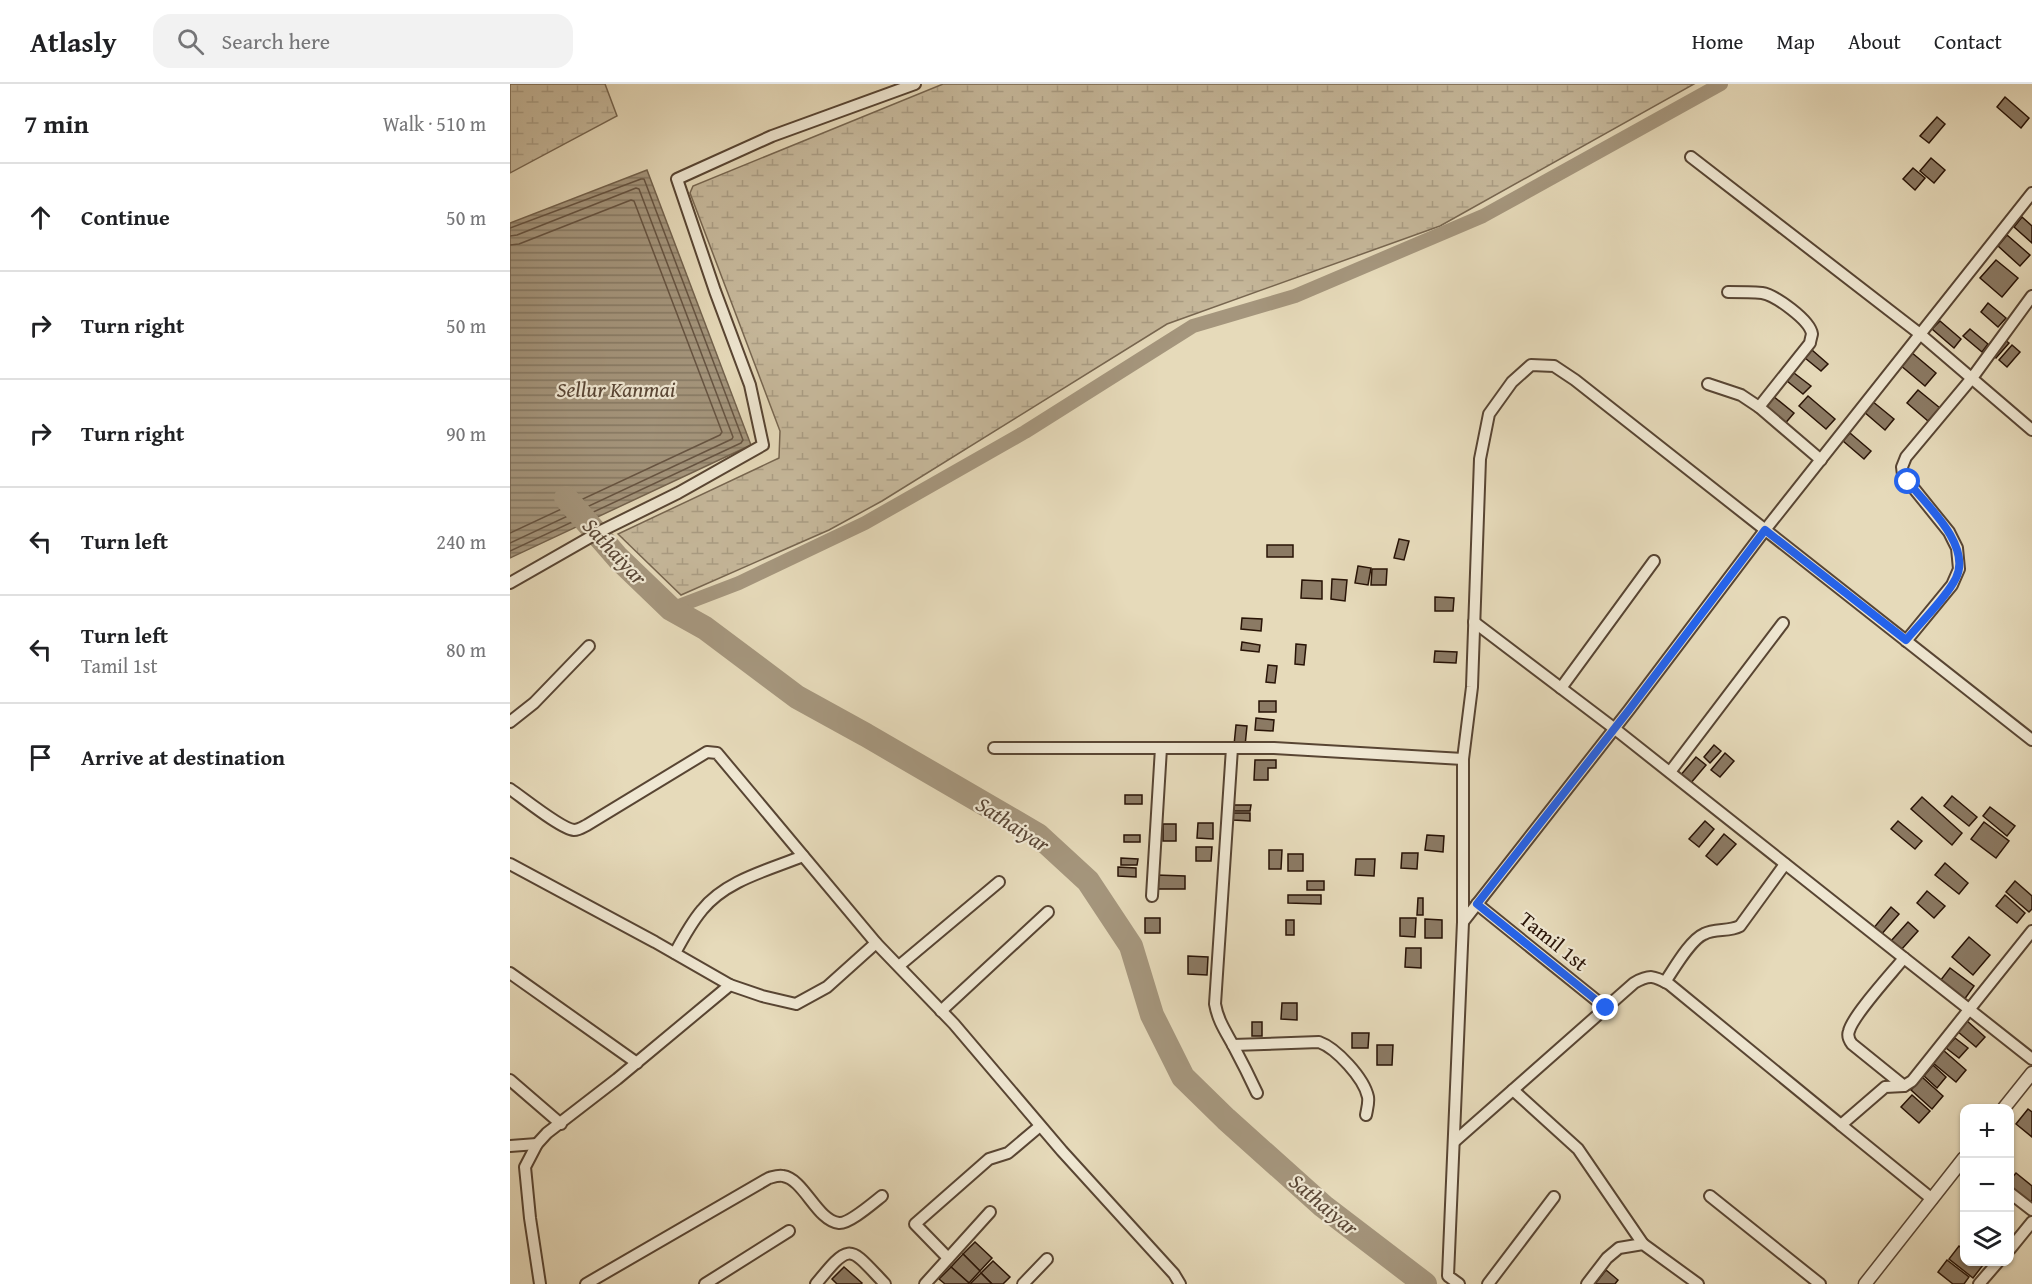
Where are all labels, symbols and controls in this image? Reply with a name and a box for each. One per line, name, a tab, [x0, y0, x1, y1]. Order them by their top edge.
search box	[153, 14, 573, 68]
text: Atlasly	[30, 21, 117, 62]
icon: search	[174, 25, 207, 58]
text: Search here	[222, 25, 330, 57]
text: Home	[1692, 26, 1743, 57]
text: Map	[1776, 26, 1815, 57]
text: About	[1848, 26, 1901, 57]
text: Contact	[1934, 26, 2002, 57]
text: 7 min	[24, 104, 89, 143]
text: Walk · 510 m	[383, 109, 486, 138]
icon: ahead	[24, 201, 57, 234]
text: Continue	[81, 201, 170, 233]
text: 50 m	[446, 203, 486, 232]
icon: right	[24, 309, 57, 342]
text: Turn right	[81, 309, 184, 341]
text: 50 m	[446, 311, 486, 340]
water label: Sellur Kanmai	[557, 373, 676, 405]
icon: right	[24, 417, 57, 450]
text: Turn right	[81, 417, 184, 449]
text: 90 m	[446, 419, 486, 448]
route start	[1894, 468, 1920, 494]
water label: Sathaiyar	[575, 510, 655, 593]
icon: left	[24, 525, 57, 558]
text: Turn left	[81, 525, 168, 557]
text: 240 m	[436, 527, 486, 556]
text: Turn left	[81, 619, 168, 651]
icon: left	[24, 633, 57, 666]
text: 80 m	[446, 635, 486, 664]
text: Tamil 1st	[81, 651, 157, 680]
icon: arrive	[24, 741, 57, 774]
text: Arrive at destination	[81, 741, 285, 773]
water label: Sathaiyar	[970, 788, 1057, 860]
street label: Tamil 1st	[1513, 904, 1595, 979]
route end	[1592, 994, 1618, 1020]
map controls	[1960, 1104, 2014, 1266]
button: +	[1960, 1104, 2014, 1158]
button: −	[1960, 1158, 2014, 1212]
water label: Sathaiyar	[1282, 1165, 1366, 1243]
button: layers	[1960, 1212, 2014, 1266]

